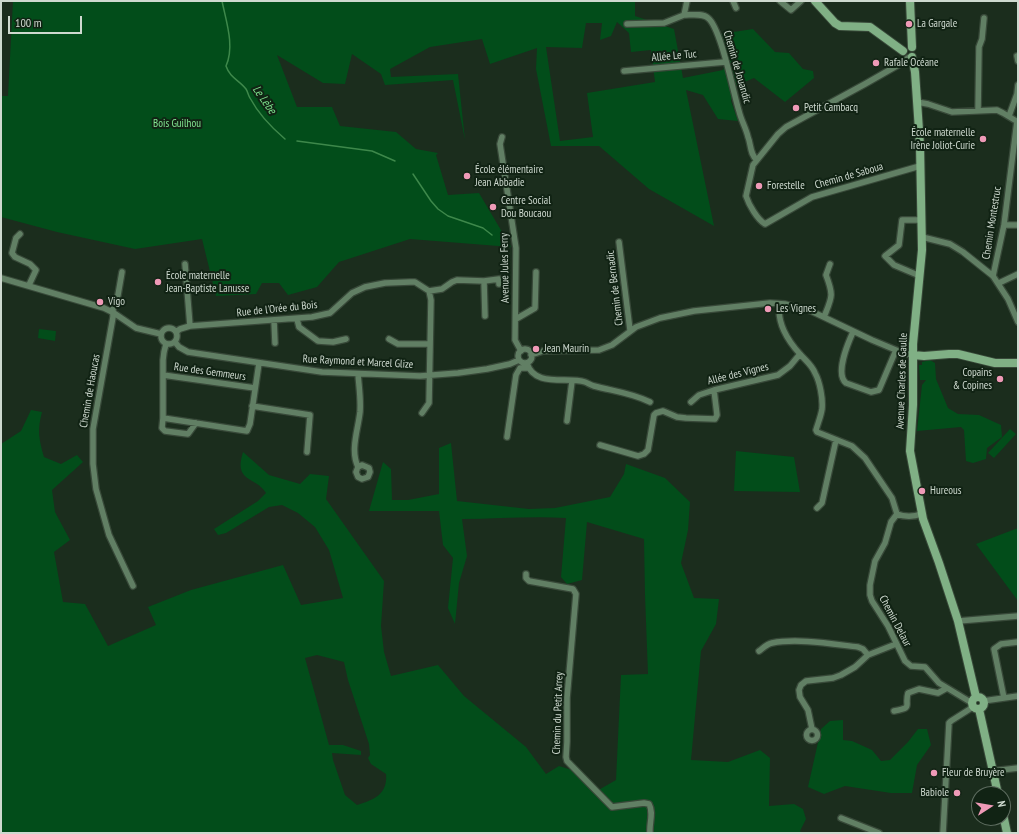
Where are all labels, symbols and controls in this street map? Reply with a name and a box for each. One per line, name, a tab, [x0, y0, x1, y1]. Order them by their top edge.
scale bar	[10, 8, 84, 34]
text: 100 m	[15, 15, 42, 30]
place label: La Gargale	[917, 17, 957, 31]
marker: La Gargale	[904, 19, 914, 29]
street label: Chemin de Jouandic	[720, 29, 754, 105]
street label: Allée Le Tuc	[651, 47, 697, 65]
place label: Rafale Océane	[884, 56, 938, 70]
marker: Rafale Océane	[871, 58, 881, 68]
water label: Le Lèbe	[249, 83, 279, 117]
place label: Petit Cambacq	[804, 101, 858, 115]
marker: Petit Cambacq	[791, 103, 801, 113]
park label: Bois Guilhou	[153, 117, 201, 131]
place label: École maternelle Irène Joliot-Curie	[910, 126, 975, 152]
marker: École maternelle Irène Joliot-Curie	[978, 134, 988, 144]
street label: Chemin de Saboua	[813, 160, 885, 192]
place label: École élémentaire Jean Abbadie	[475, 163, 543, 189]
marker: École élémentaire Jean Abbadie	[462, 171, 472, 181]
place label: Forestelle	[767, 179, 805, 193]
marker: Forestelle	[754, 181, 764, 191]
street label: Chemin Montestruc	[980, 186, 1004, 260]
place label: Centre Social Dou Boucaou	[501, 194, 551, 220]
marker: Centre Social Dou Boucaou	[488, 202, 498, 212]
street label: Avenue Jules Ferry	[498, 233, 512, 303]
street label: Chemin de Bernadic	[604, 250, 626, 326]
place label: École maternelle Jean-Baptiste Lanusse	[166, 269, 249, 295]
marker: École maternelle Jean-Baptiste Lanusse	[153, 277, 163, 287]
place label: Vigo	[108, 295, 125, 309]
marker: Vigo	[95, 297, 105, 307]
street label: Rue de l'Orée du Bois	[236, 298, 318, 320]
place label: Les Vignes	[776, 302, 816, 316]
marker: Les Vignes	[763, 304, 773, 314]
street label: Avenue Charles de Gaulle	[894, 333, 910, 429]
place label: Jean Maurin	[544, 342, 589, 356]
marker: Jean Maurin	[531, 344, 541, 354]
street label: Chemin de Haoucas	[77, 353, 103, 429]
street label: Rue Raymond et Marcel Glize	[302, 353, 414, 371]
street label: Rue des Gemmeurs	[173, 360, 247, 384]
street label: Allée des Vignes	[706, 360, 770, 388]
place label: Copains & Copines	[953, 366, 992, 392]
marker: Copains & Copines	[995, 374, 1005, 384]
place label: Hureous	[930, 484, 961, 498]
marker: Hureous	[917, 486, 927, 496]
street label: Chemin Delaur	[876, 593, 914, 649]
street label: Chemin du Petit Arrey	[550, 671, 566, 755]
place label: Fleur de Bruyère	[942, 766, 1005, 780]
marker: Fleur de Bruyère	[929, 768, 939, 778]
place label: Babiole	[920, 786, 949, 800]
north arrow	[971, 786, 1011, 826]
marker: Babiole	[952, 788, 962, 798]
text: N	[994, 799, 1009, 808]

